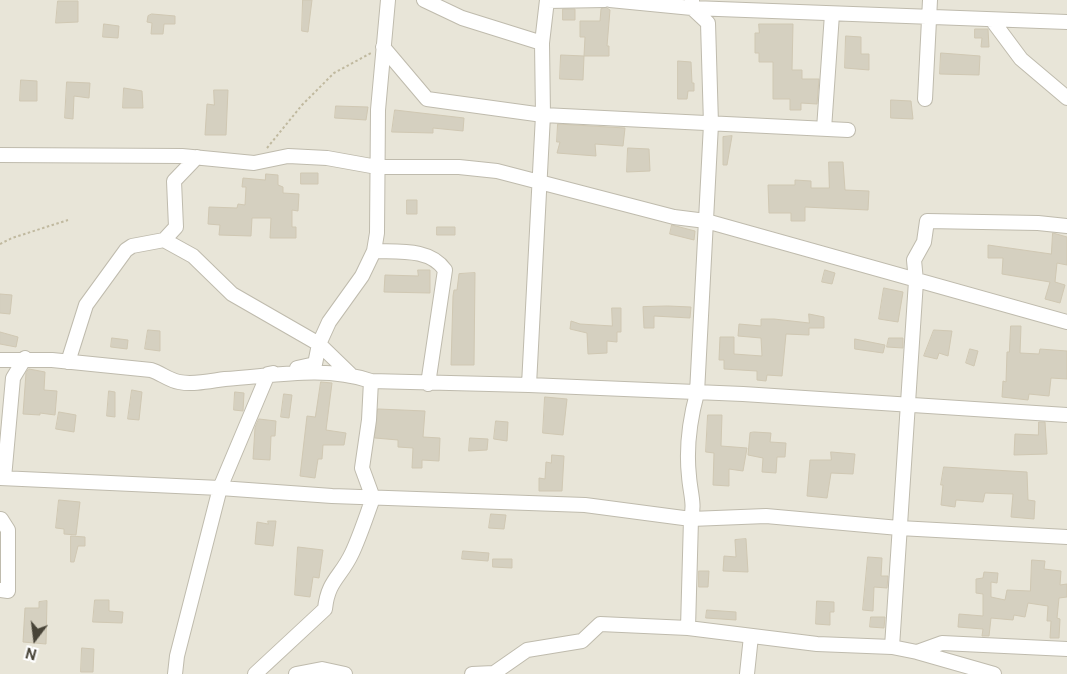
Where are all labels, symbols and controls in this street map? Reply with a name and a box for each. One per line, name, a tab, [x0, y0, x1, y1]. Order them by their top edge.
north arrow	[10, 614, 60, 664]
text: N	[24, 644, 38, 663]

